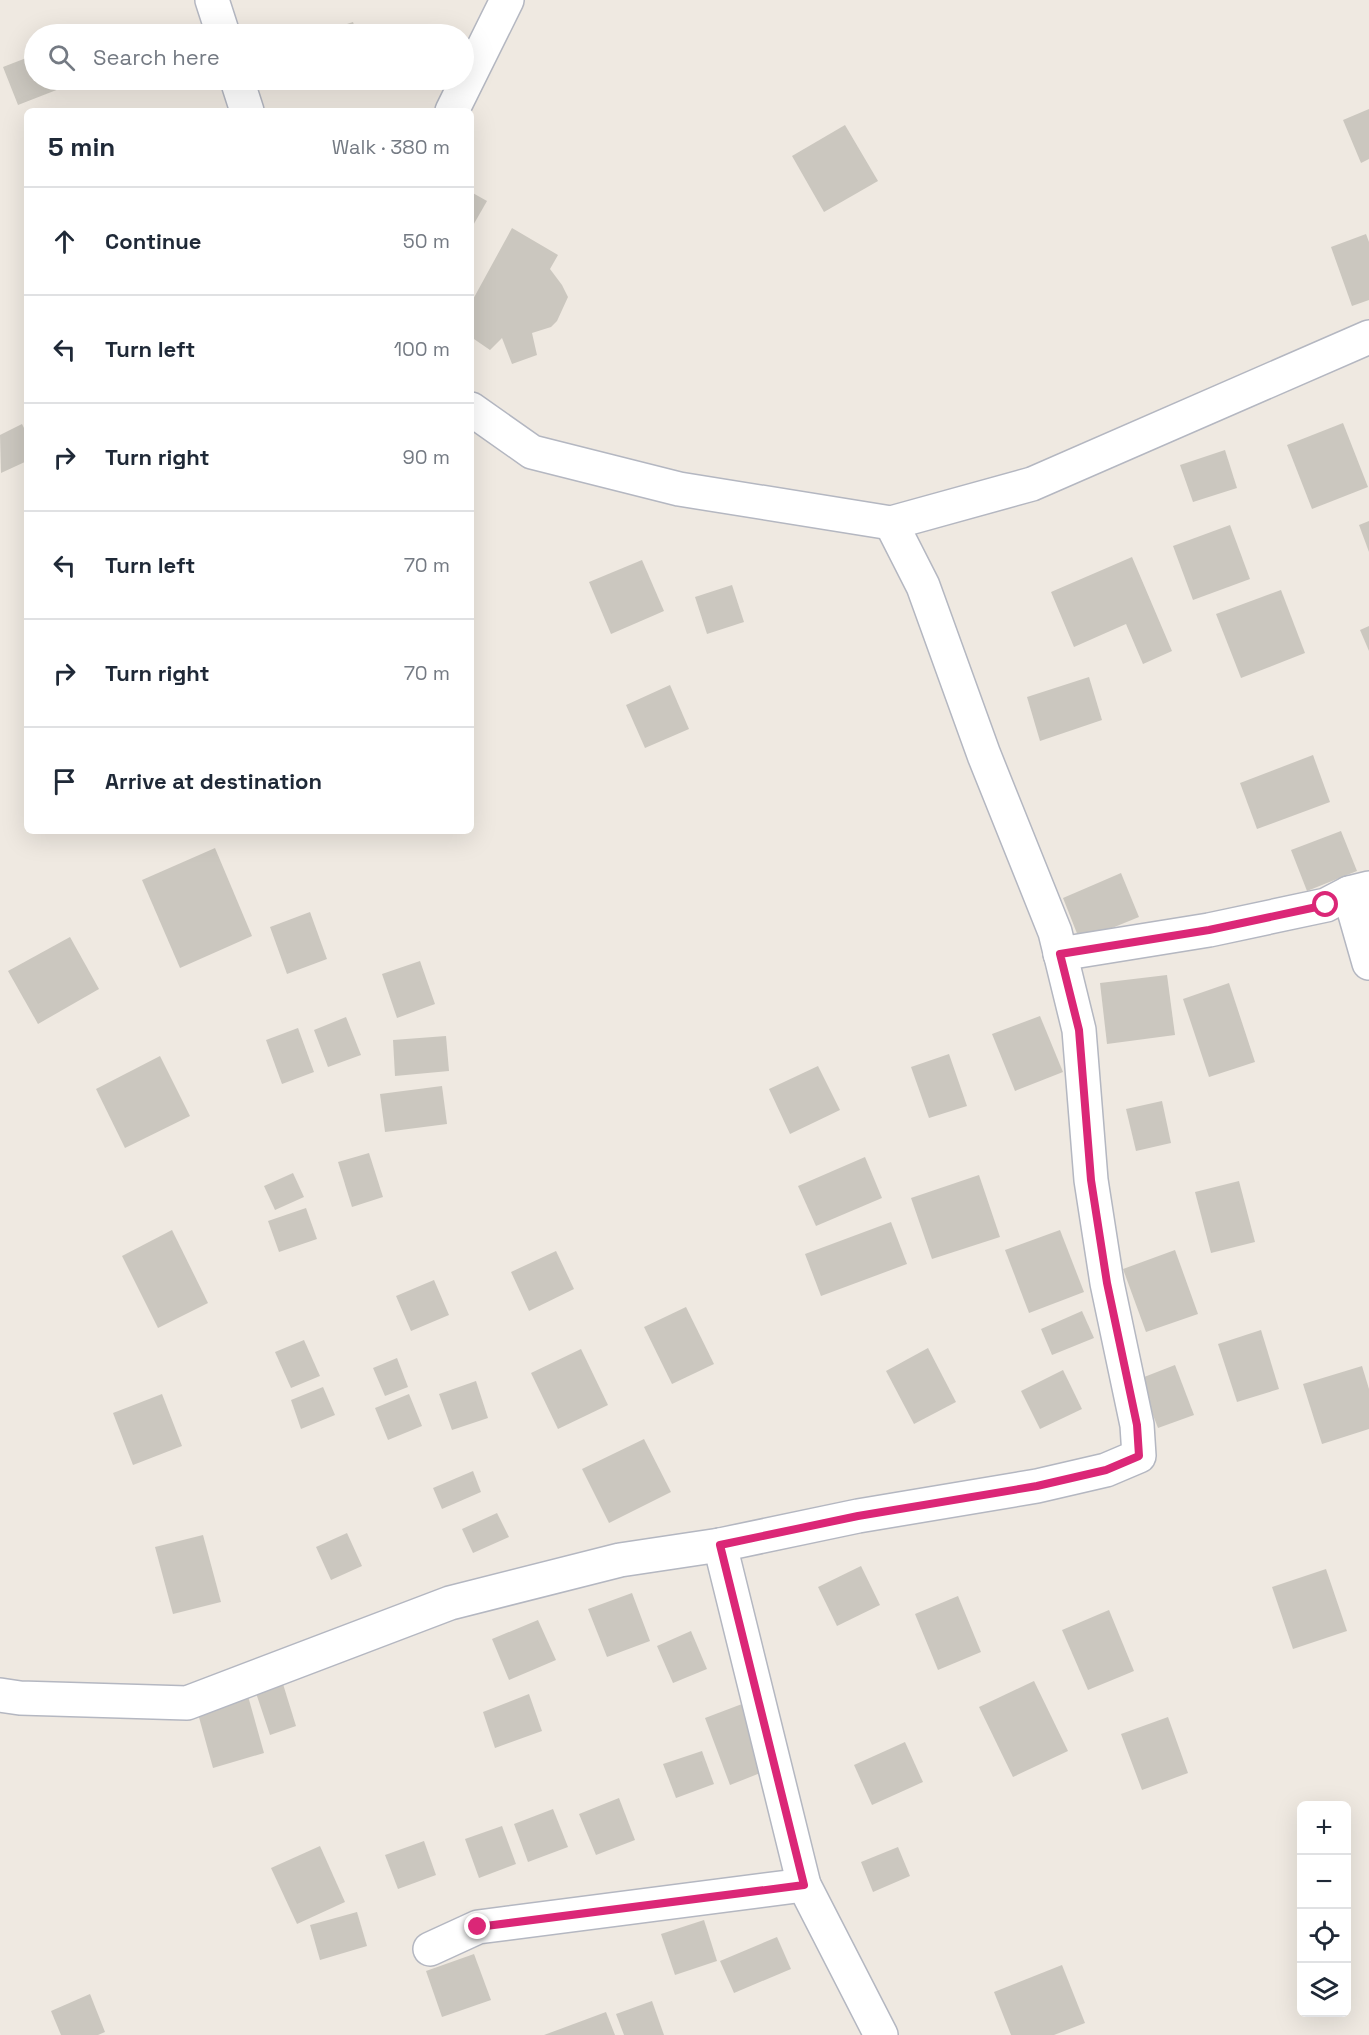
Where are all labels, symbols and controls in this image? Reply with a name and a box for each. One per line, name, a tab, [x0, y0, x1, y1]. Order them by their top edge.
search box	[24, 24, 474, 90]
icon: search	[45, 41, 78, 74]
text: Search here	[93, 43, 220, 71]
text: 5 min	[48, 130, 115, 164]
text: Walk · 380 m	[332, 134, 450, 160]
icon: ahead	[48, 225, 81, 258]
text: Continue	[105, 227, 201, 255]
text: 50 m	[403, 228, 450, 254]
icon: left	[48, 333, 81, 366]
text: Turn left	[105, 335, 195, 363]
text: 100 m	[394, 336, 450, 362]
icon: right	[48, 441, 81, 474]
text: Turn right	[105, 443, 210, 471]
text: 90 m	[403, 444, 450, 470]
icon: left	[48, 549, 81, 582]
text: Turn left	[105, 551, 195, 579]
text: 70 m	[404, 552, 450, 578]
icon: right	[48, 657, 81, 690]
text: Turn right	[105, 659, 210, 687]
text: 70 m	[404, 660, 450, 686]
icon: arrive	[48, 765, 81, 798]
text: Arrive at destination	[105, 767, 322, 795]
route start	[1312, 891, 1338, 917]
map controls	[1297, 1801, 1351, 2017]
button: +	[1297, 1801, 1351, 1855]
button: −	[1297, 1855, 1351, 1909]
button: locate	[1297, 1909, 1351, 1963]
route end	[464, 1913, 490, 1939]
button: layers	[1297, 1963, 1351, 2017]

